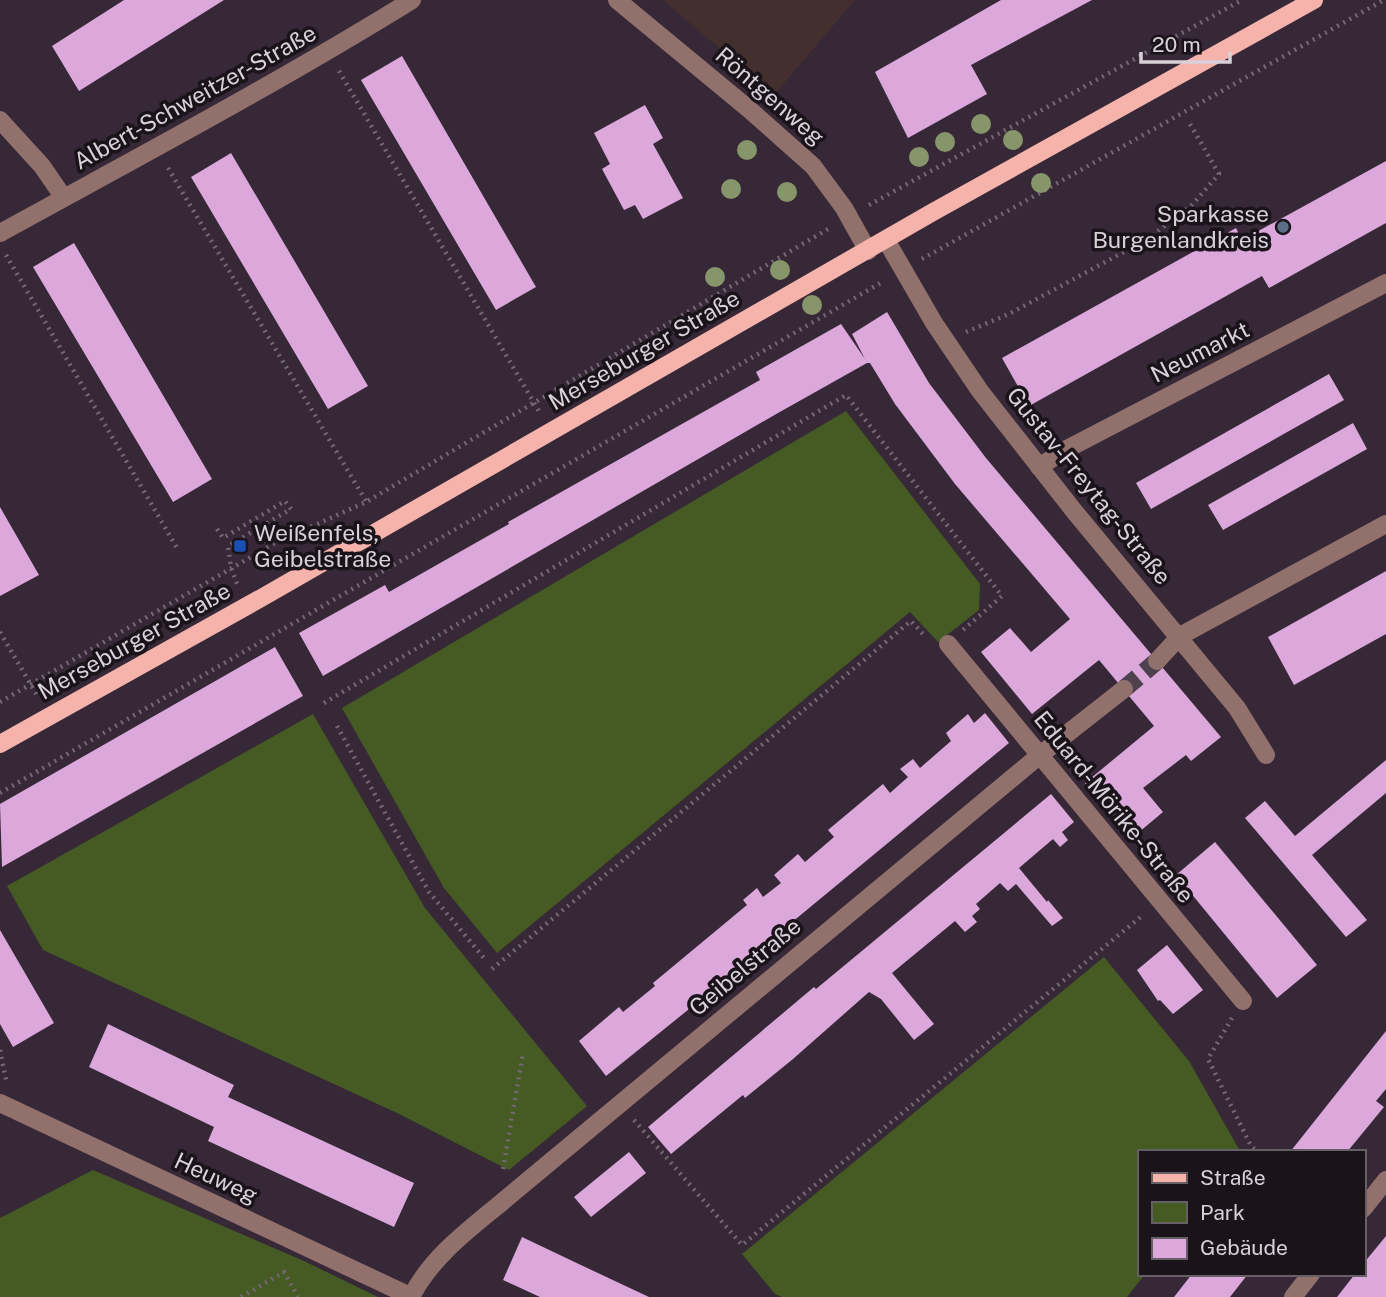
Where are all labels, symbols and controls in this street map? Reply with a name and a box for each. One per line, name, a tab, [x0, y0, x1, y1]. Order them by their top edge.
street label: Albert-Schweitzer-Straße	[69, 19, 321, 175]
scale bar	[1141, 21, 1230, 65]
text: 20 m	[1152, 32, 1201, 57]
street label: Röntgenweg	[711, 41, 830, 150]
place label: Sparkasse Burgenlandkreis	[1092, 200, 1269, 253]
marker: Sparkasse Burgenlandkreis	[1275, 219, 1291, 235]
street label: Merseburger Straße	[543, 284, 744, 415]
street label: Neumarkt	[1146, 315, 1253, 388]
street label: Gustav-Freytag-Straße	[1002, 382, 1177, 590]
place label: Weißenfels, Geibelstraße	[254, 519, 391, 572]
marker: Weißenfels, Geibelstraße	[232, 538, 248, 554]
street label: Merseburger Straße	[33, 576, 235, 705]
street label: Eduard-Mörike-Straße	[1029, 705, 1200, 908]
street label: Geibelstraße	[683, 912, 806, 1021]
street label: Heuweg	[170, 1147, 262, 1209]
legend	[1138, 1150, 1365, 1276]
text: Straße	[1200, 1165, 1266, 1190]
text: Park	[1200, 1200, 1245, 1225]
text: Gebäude	[1200, 1235, 1288, 1260]

